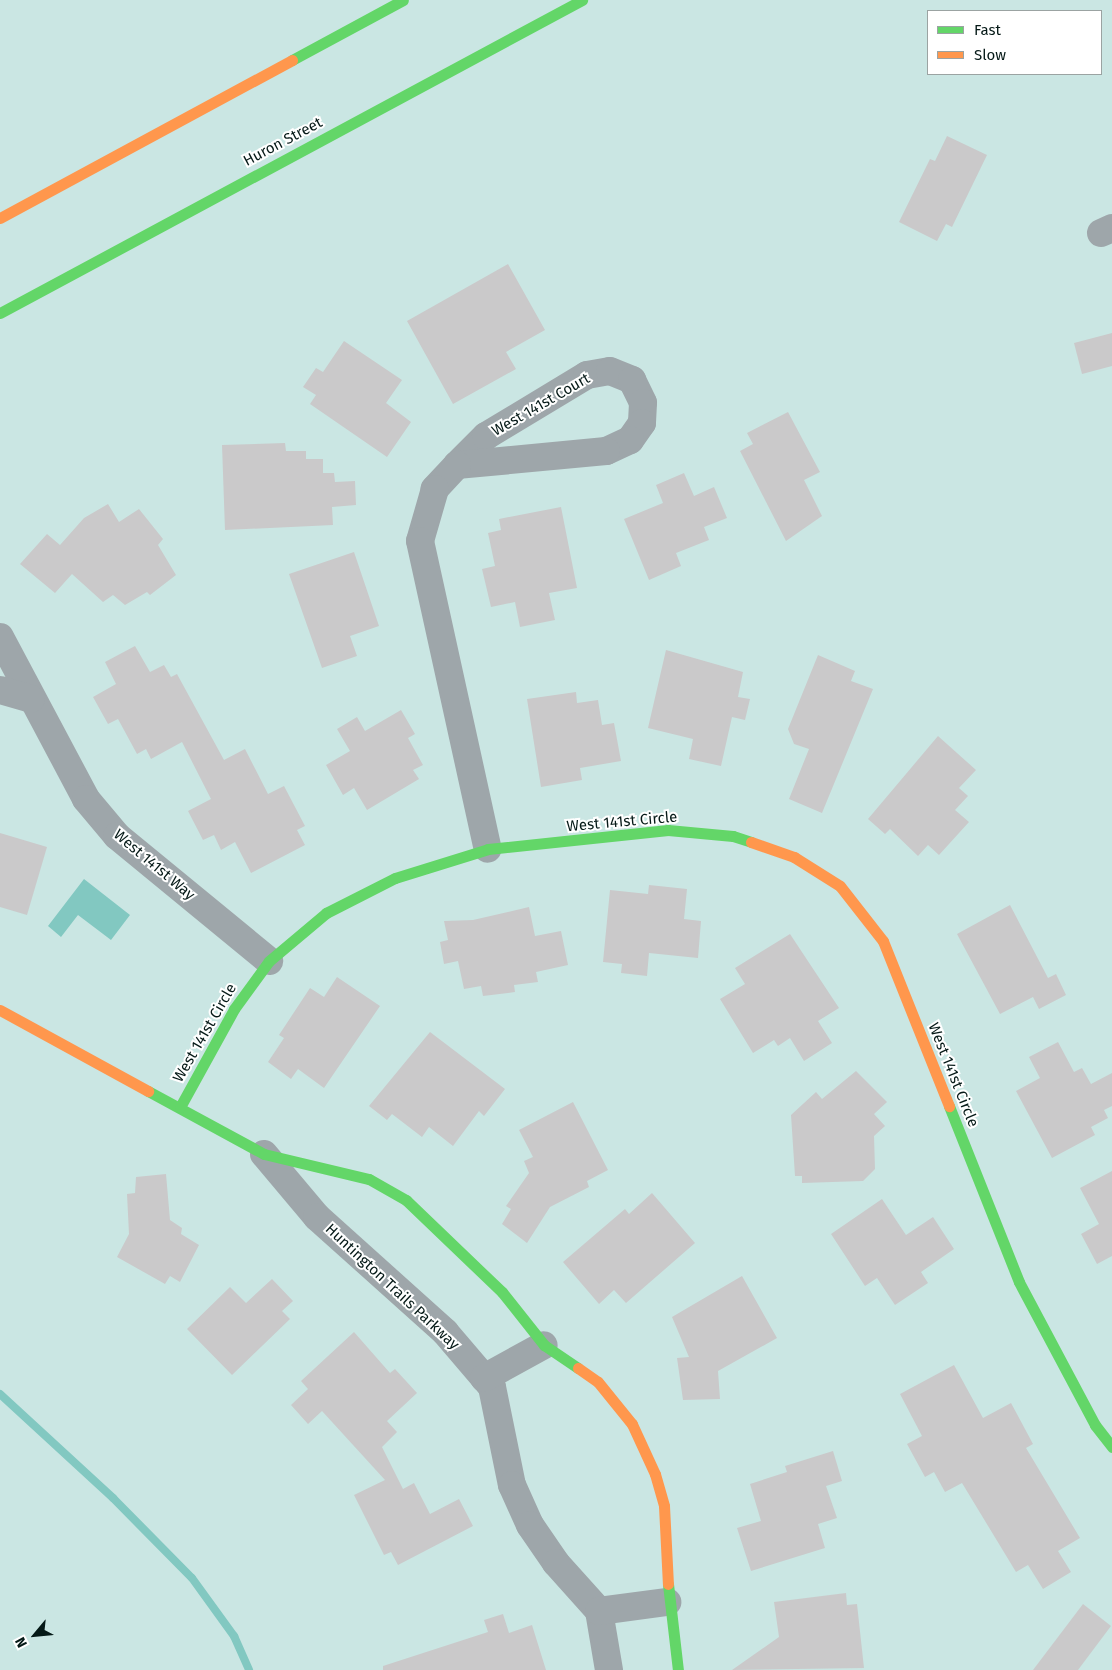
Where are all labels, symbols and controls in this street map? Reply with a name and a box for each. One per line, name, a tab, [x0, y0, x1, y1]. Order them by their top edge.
legend	[927, 10, 1102, 75]
text: Fast	[974, 21, 1001, 39]
text: Slow	[974, 46, 1006, 64]
street label: Huron Street	[241, 114, 325, 170]
street label: West 141st Court	[489, 370, 593, 440]
street label: West 141st Circle	[566, 808, 678, 836]
street label: West 141st Way	[110, 826, 198, 904]
street label: West 141st Circle	[169, 980, 241, 1086]
street label: West 141st Circle	[924, 1020, 982, 1130]
street label: Huntington Trails Parkway	[321, 1220, 463, 1354]
north arrow	[10, 1610, 60, 1660]
text: N	[12, 1634, 31, 1650]

